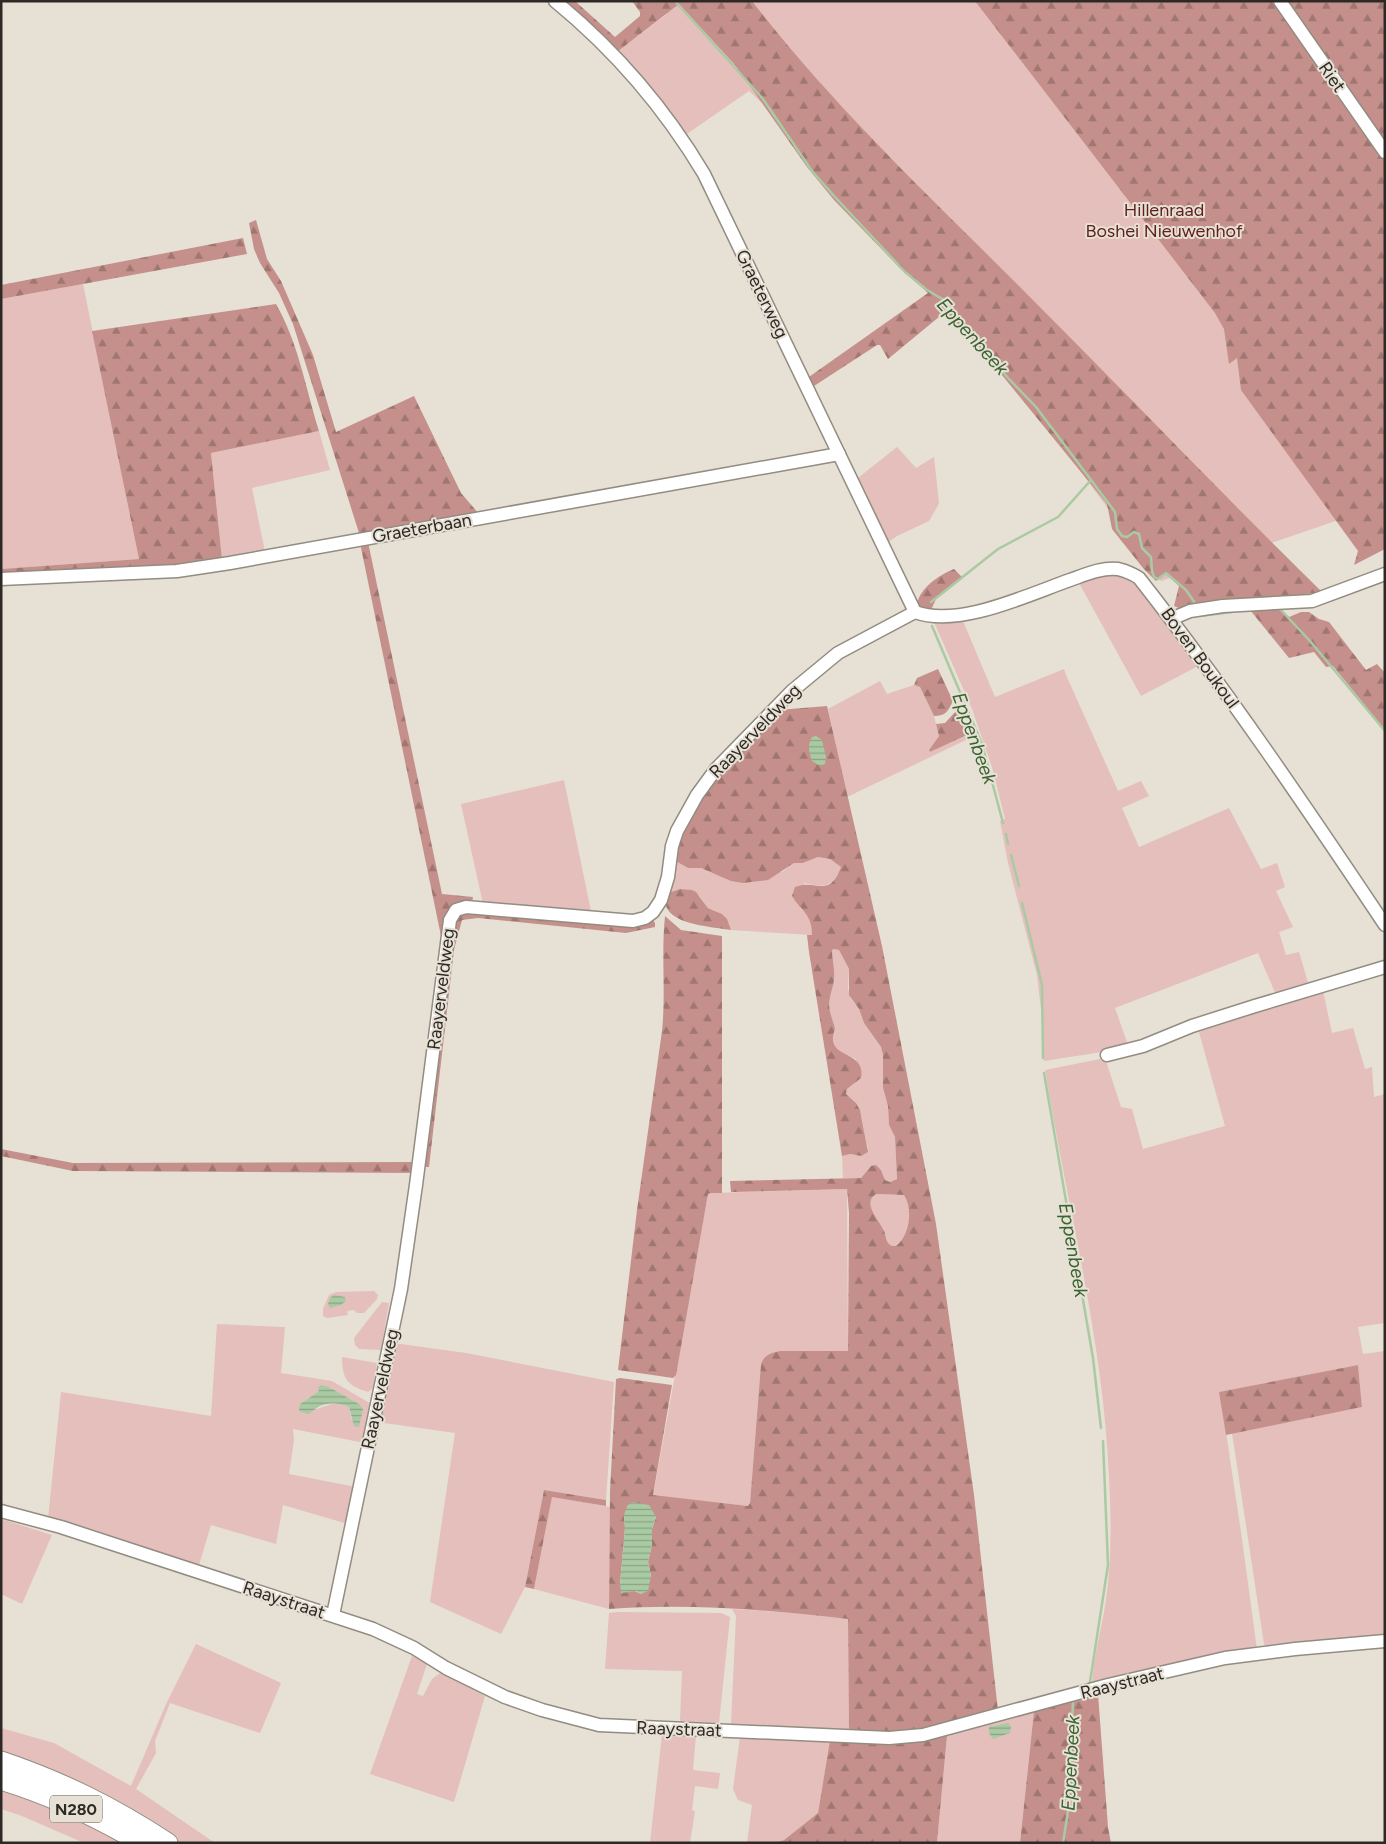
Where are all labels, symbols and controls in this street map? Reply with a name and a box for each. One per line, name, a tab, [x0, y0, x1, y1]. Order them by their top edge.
street label: Riet	[1314, 58, 1350, 97]
park label: Hillenraad Boshei Nieuwenhof	[1085, 199, 1243, 242]
street label: Graeterweg	[731, 246, 793, 342]
water label: Eppenbeek	[932, 293, 1014, 380]
street label: Graeterbaan	[371, 508, 473, 548]
street label: Boven Boukoul	[1156, 603, 1244, 713]
street label: Raayerveldweg	[705, 679, 805, 783]
water label: Eppenbeek	[947, 689, 1002, 788]
street label: Raayerveldweg	[423, 927, 459, 1051]
water label: Eppenbeek	[1054, 1201, 1093, 1300]
street label: Raayerveldweg	[357, 1327, 403, 1451]
street label: Raaystraat	[240, 1576, 328, 1624]
street label: Raaystraat	[1078, 1662, 1166, 1704]
water label: Eppenbeek	[1057, 1714, 1085, 1812]
street label: Raaystraat	[636, 1717, 722, 1741]
road number: N280	[50, 1796, 102, 1822]

